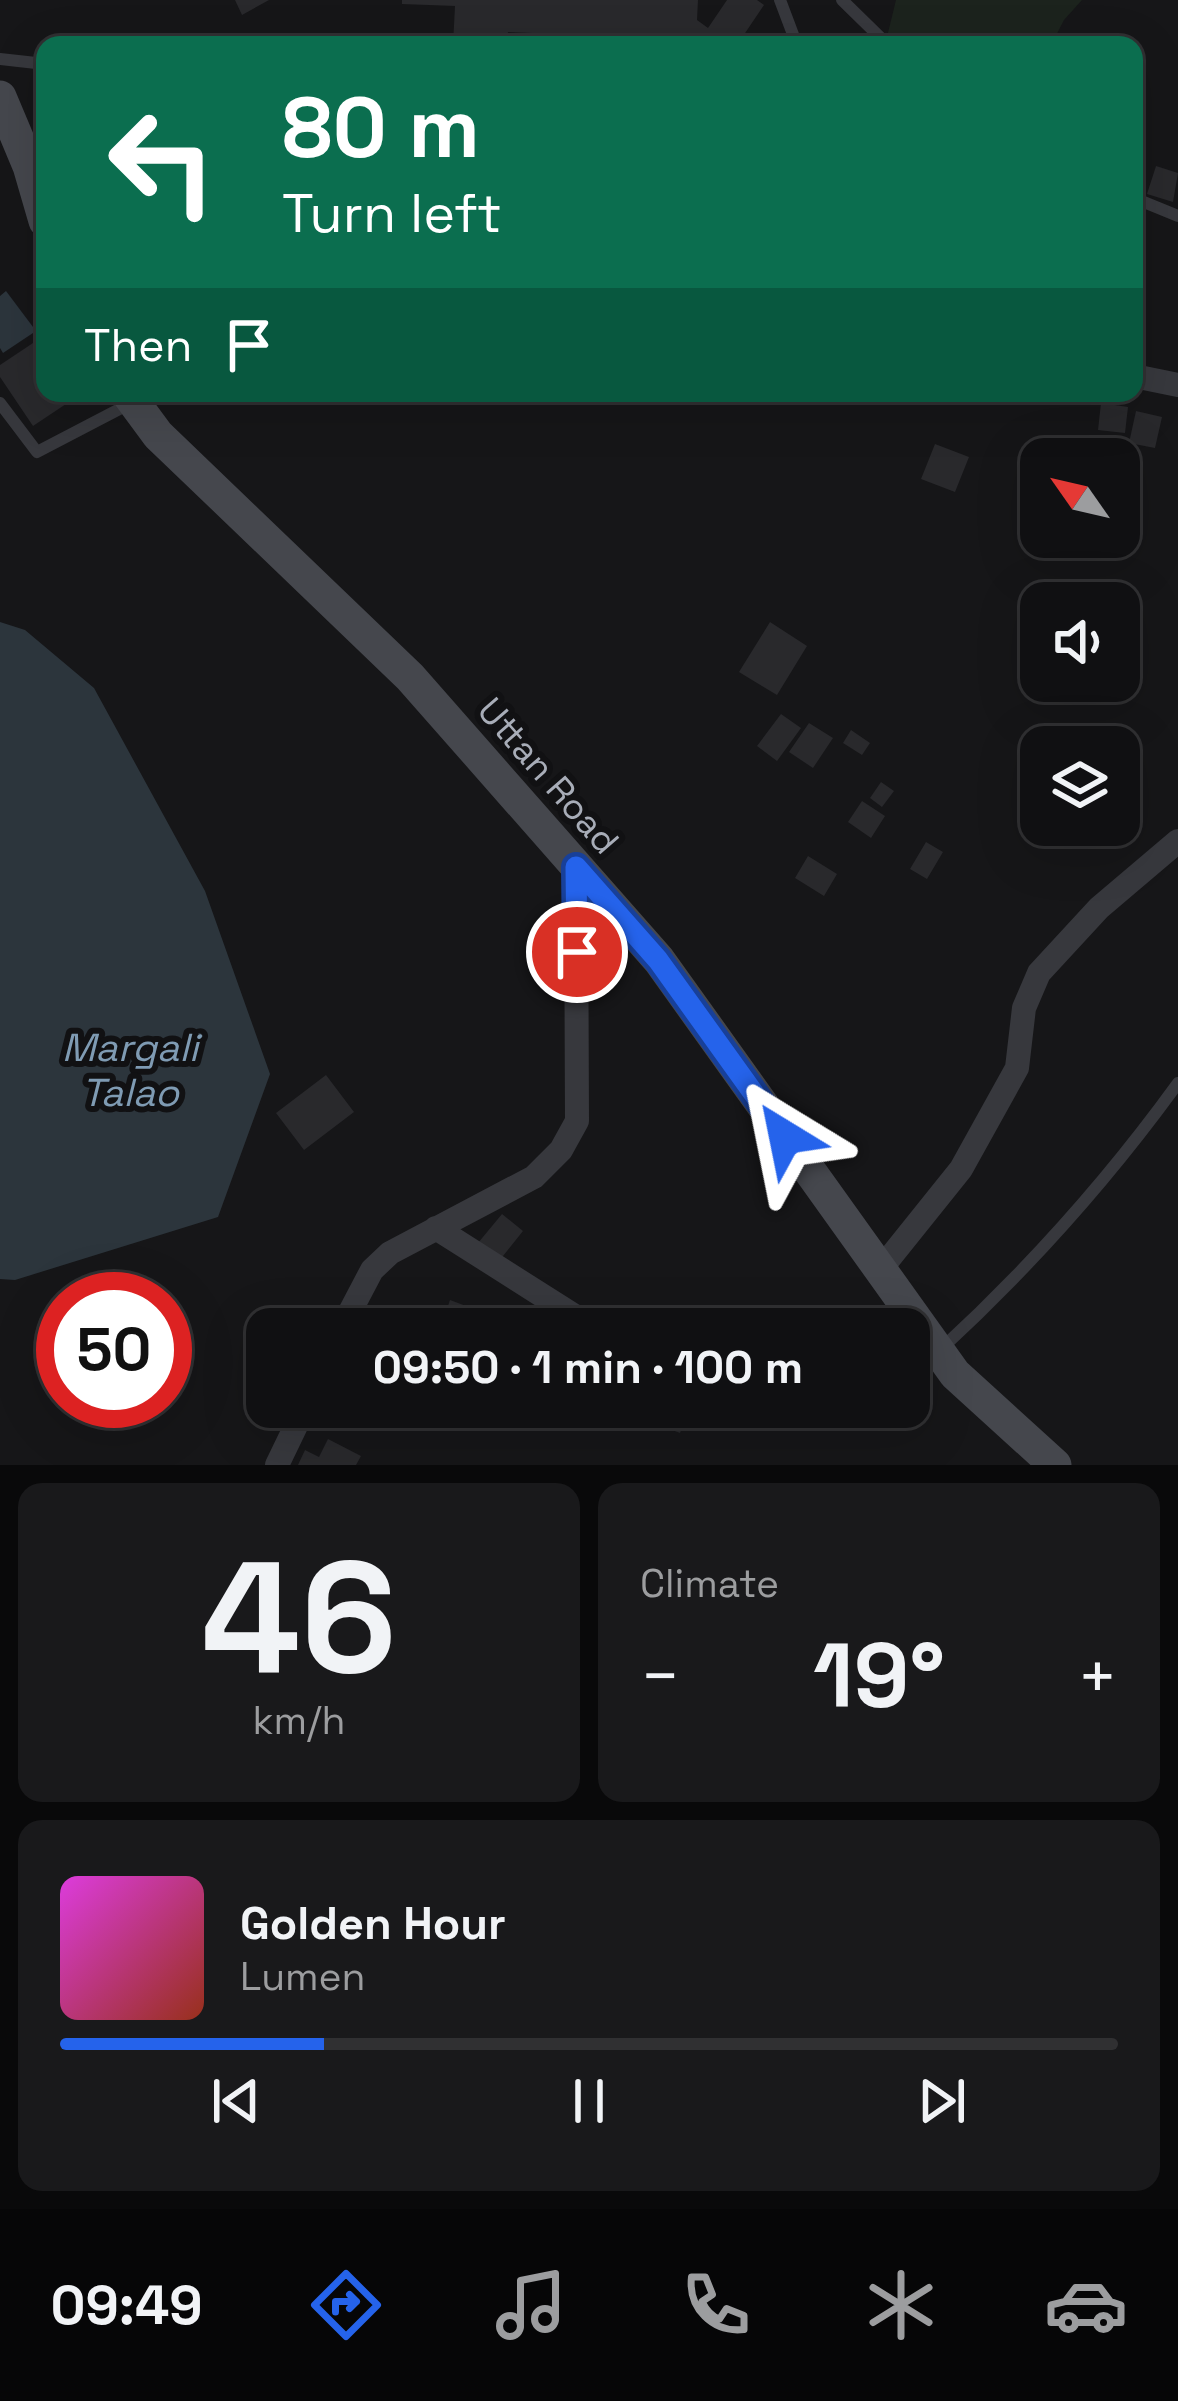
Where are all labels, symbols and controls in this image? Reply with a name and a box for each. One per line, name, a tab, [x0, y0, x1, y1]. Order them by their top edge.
text: 80 m	[282, 74, 480, 182]
icon: left	[84, 84, 240, 240]
text: Turn left	[282, 179, 502, 248]
icon: arrive	[216, 312, 282, 378]
text: Then	[84, 317, 192, 374]
north arrow	[1020, 438, 1140, 558]
map controls	[1020, 438, 1140, 846]
button: sound	[1020, 582, 1140, 702]
street label: Uttan Road	[467, 688, 629, 864]
button: layers	[1020, 726, 1140, 846]
pin	[526, 901, 628, 1003]
icon: arrive	[544, 919, 610, 985]
water label: Margali Talao	[62, 1023, 203, 1117]
position arrow	[722, 1074, 848, 1200]
speed limit sign: 50	[36, 1272, 192, 1428]
text: 09:50 · 1 min · 100 m	[373, 1339, 803, 1396]
text: 46	[201, 1518, 397, 1718]
text: Climate	[640, 1559, 779, 1608]
text: 19°	[813, 1618, 945, 1733]
text: −	[640, 1634, 681, 1718]
text: +	[1077, 1634, 1118, 1718]
text: km/h	[253, 1696, 345, 1745]
text: Golden Hour	[240, 1895, 506, 1952]
text: Lumen	[240, 1952, 366, 2001]
icon: previous	[203, 2068, 269, 2134]
icon: pause	[556, 2068, 622, 2134]
icon: next	[909, 2068, 975, 2134]
icon: directions	[304, 2263, 388, 2347]
icon: music	[489, 2263, 573, 2347]
icon: phone	[674, 2263, 758, 2347]
icon: climate	[859, 2263, 943, 2347]
icon: car	[1044, 2263, 1128, 2347]
text: 09:49	[50, 2271, 203, 2340]

